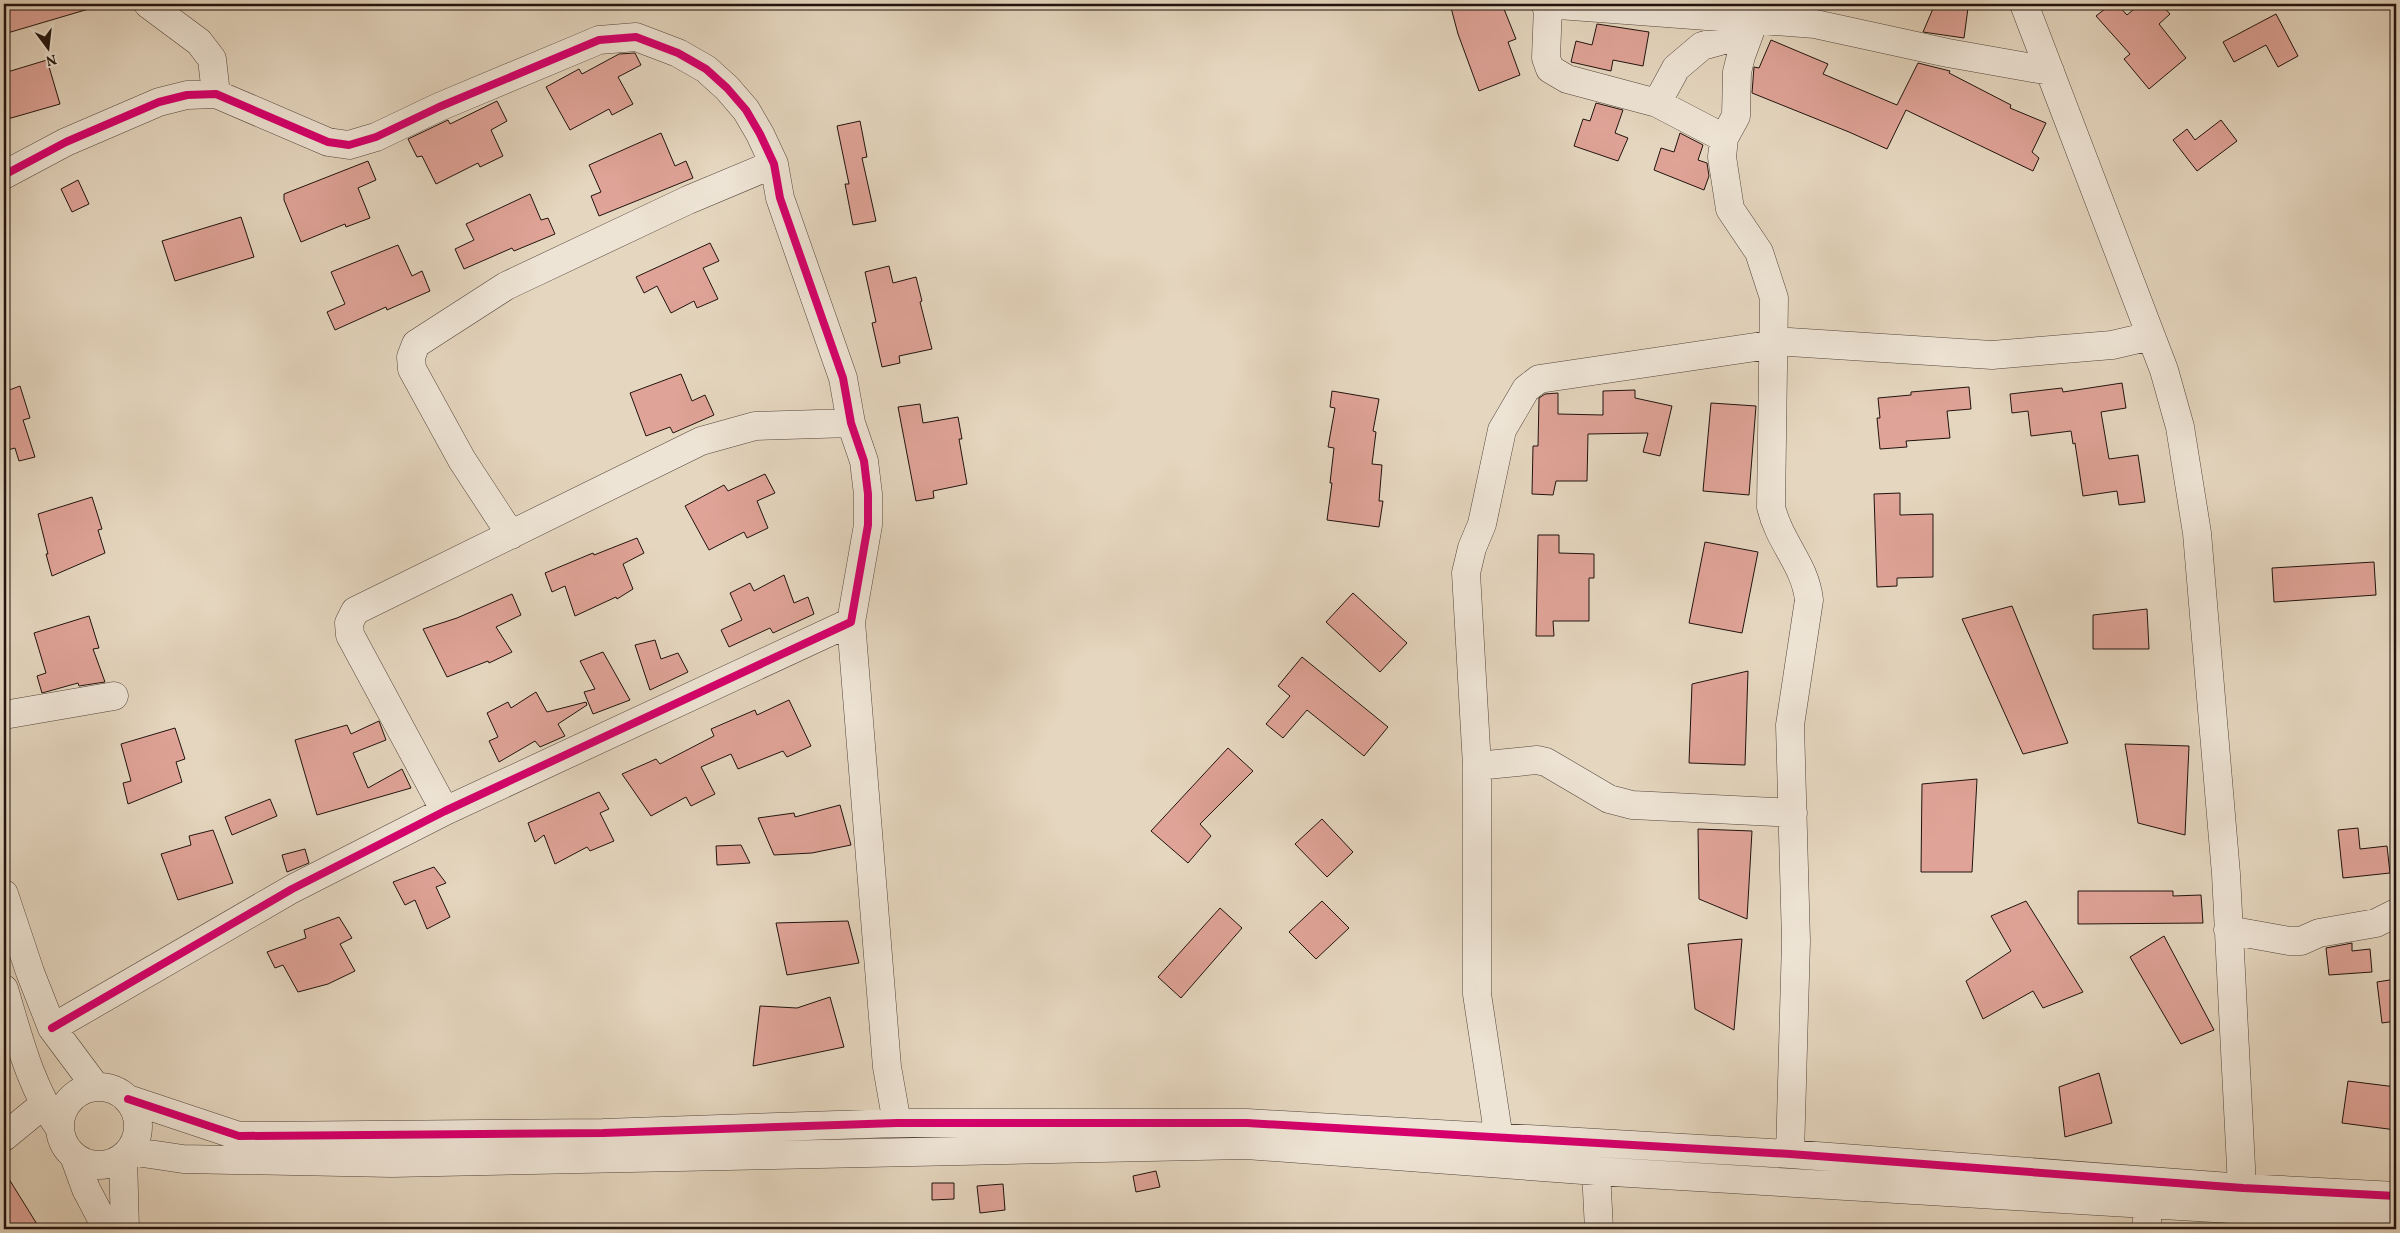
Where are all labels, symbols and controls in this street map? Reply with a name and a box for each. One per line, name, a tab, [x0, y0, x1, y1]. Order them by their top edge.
north arrow	[22, 22, 72, 72]
text: N	[44, 49, 58, 70]

